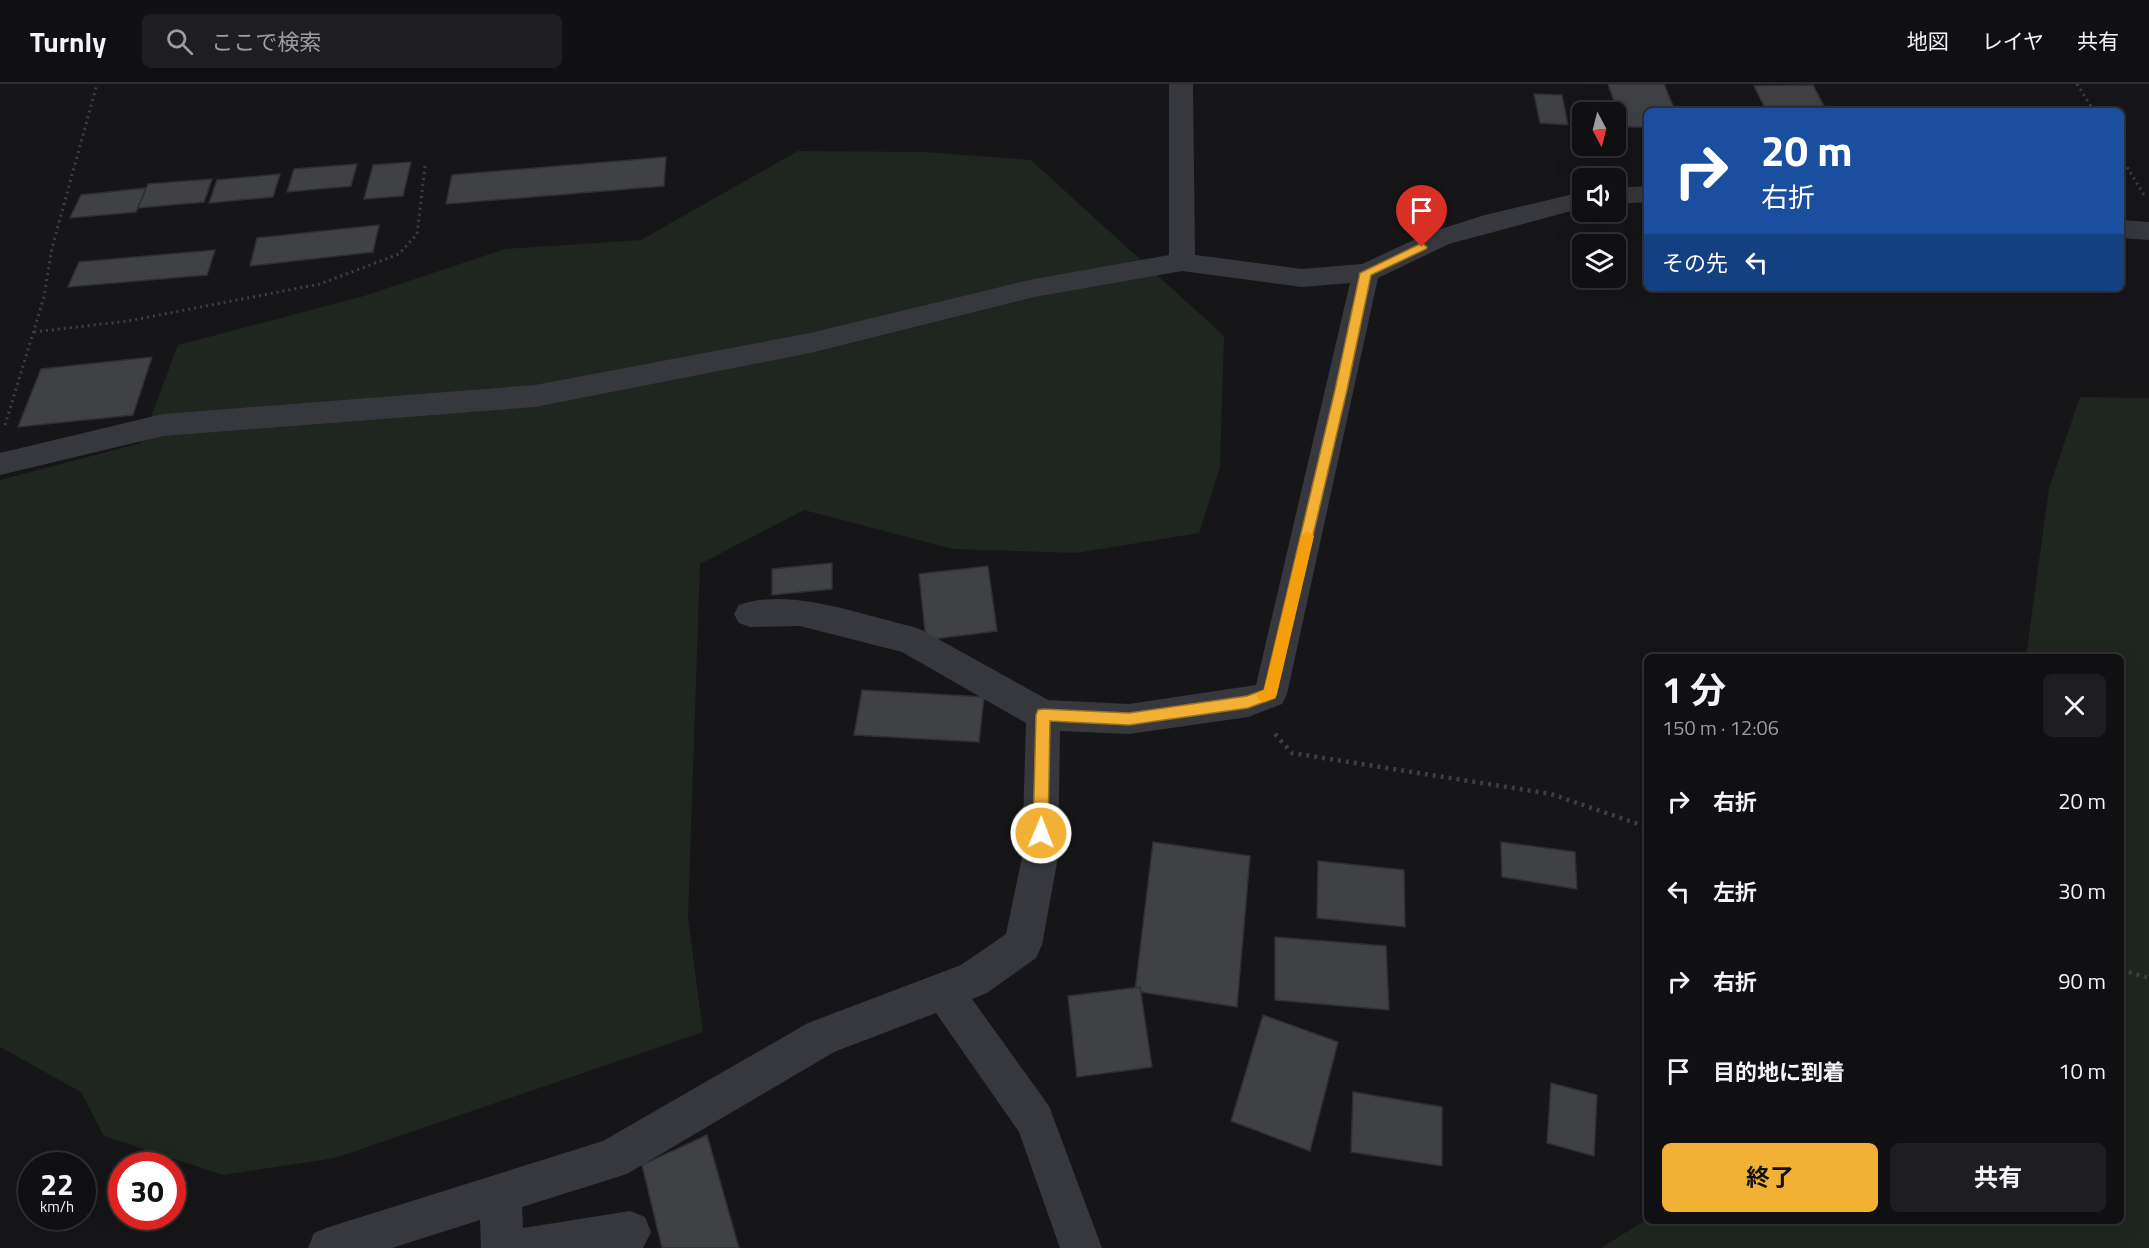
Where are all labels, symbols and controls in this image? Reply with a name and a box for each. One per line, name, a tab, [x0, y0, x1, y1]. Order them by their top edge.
search box	[142, 14, 562, 68]
text: Turnly	[30, 20, 106, 63]
icon: search	[163, 25, 196, 58]
text: ここで検索	[211, 25, 321, 59]
text: 地図	[1907, 25, 1949, 57]
text: レイヤ	[1982, 25, 2044, 57]
text: 共有	[2077, 25, 2119, 57]
north arrow	[1572, 102, 1626, 156]
map controls	[1572, 102, 1626, 288]
text: 20 m	[1761, 118, 1853, 182]
icon: right	[1662, 132, 1740, 210]
button: sound	[1572, 168, 1626, 222]
text: 右折	[1761, 176, 1815, 217]
pin	[1396, 185, 1447, 247]
icon: arrive	[1405, 194, 1438, 227]
button: layers	[1572, 234, 1626, 288]
text: その先	[1662, 246, 1728, 280]
icon: left	[1740, 246, 1773, 279]
text: 1 分	[1662, 662, 1726, 717]
button: close	[2043, 674, 2106, 737]
text: 150 m · 12:06	[1662, 712, 1779, 743]
text: 20 m	[2058, 784, 2106, 818]
icon: right	[1662, 785, 1695, 818]
text: 右折	[1713, 785, 1757, 819]
position arrow	[1009, 801, 1073, 865]
text: 30 m	[2058, 874, 2106, 908]
icon: left	[1662, 875, 1695, 908]
text: 左折	[1713, 875, 1757, 909]
text: 90 m	[2058, 964, 2106, 998]
icon: right	[1662, 965, 1695, 998]
text: 右折	[1713, 965, 1757, 999]
text: 10 m	[2058, 1054, 2106, 1088]
icon: arrive	[1662, 1055, 1695, 1088]
text: 目的地に到着	[1713, 1055, 1845, 1089]
button: 終了	[1662, 1143, 1878, 1212]
button: 共有	[1890, 1143, 2106, 1212]
speed limit sign: 30	[108, 1152, 186, 1230]
text: 22	[40, 1161, 74, 1207]
text: km/h	[40, 1195, 74, 1218]

